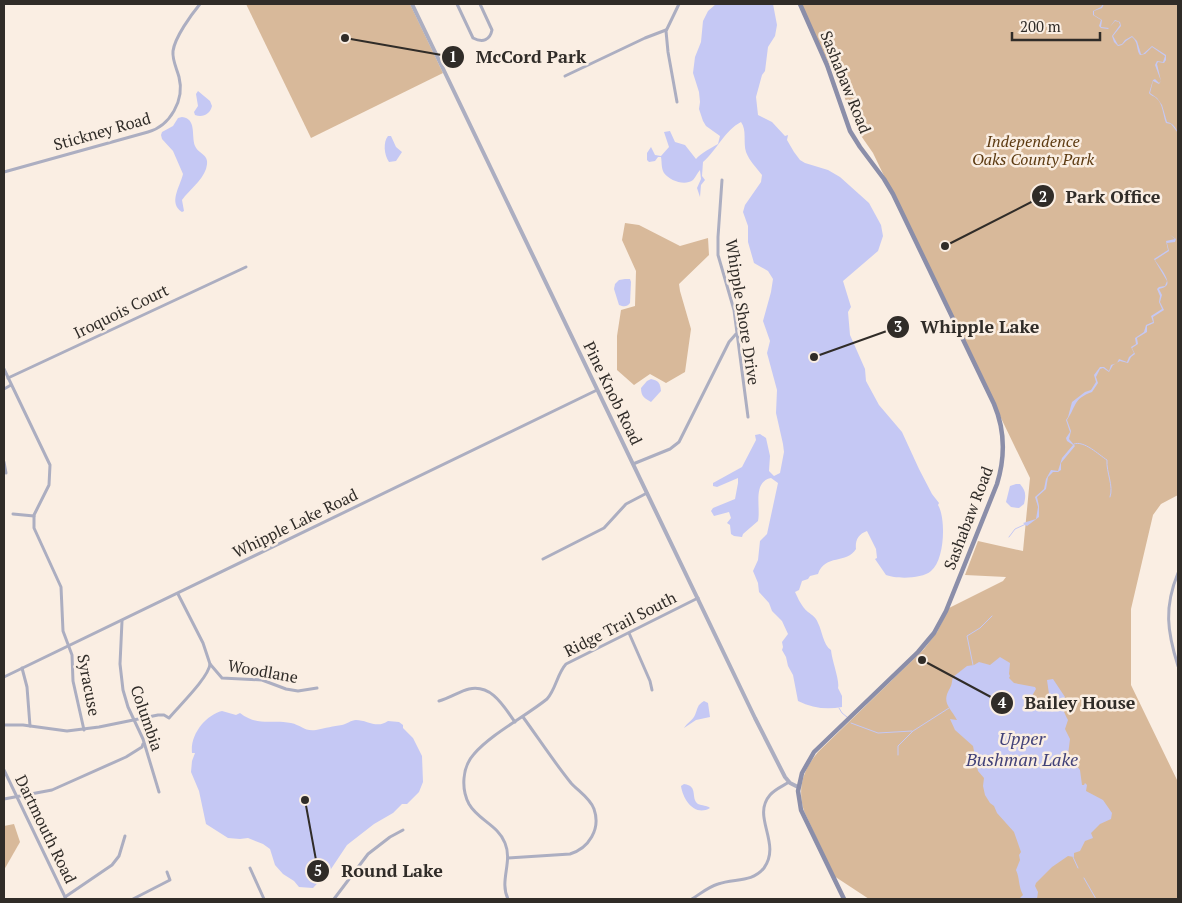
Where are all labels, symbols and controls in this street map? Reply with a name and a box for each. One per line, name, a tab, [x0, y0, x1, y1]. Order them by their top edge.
scale bar	[1012, 10, 1100, 42]
text: 200 m	[1020, 16, 1061, 36]
street label: Sashabaw Road	[815, 27, 877, 137]
callout: McCord Park	[441, 40, 596, 73]
text: McCord Park	[476, 44, 587, 68]
text: 1	[449, 46, 457, 66]
street label: Stickney Road	[51, 107, 153, 155]
park label: Independence Oaks County Park	[972, 130, 1094, 170]
callout: Park Office	[1030, 180, 1170, 213]
text: Park Office	[1066, 184, 1161, 208]
text: 2	[1039, 186, 1047, 206]
street label: Whipple Shore Drive	[721, 238, 765, 386]
street label: Iroquois Court	[70, 278, 172, 343]
callout: Whipple Lake	[885, 310, 1049, 343]
text: Whipple Lake	[921, 314, 1040, 338]
text: 3	[894, 316, 902, 336]
street label: Pine Knob Road	[578, 337, 648, 449]
street label: Sashabaw Road	[938, 463, 998, 573]
street label: Whipple Lake Road	[229, 483, 361, 563]
street label: Ridge Trail South	[560, 586, 680, 662]
street label: Syracuse	[72, 652, 106, 718]
street label: Woodlane	[226, 654, 300, 688]
street label: Columbia	[125, 682, 169, 754]
callout: Bailey House	[990, 686, 1146, 719]
text: Bailey House	[1025, 690, 1136, 714]
text: 4	[998, 692, 1007, 712]
water label: Upper Bushman Lake	[965, 726, 1078, 771]
street label: Dartmouth Road	[10, 771, 82, 887]
callout: Round Lake	[306, 854, 453, 887]
text: Round Lake	[341, 858, 443, 882]
text: 5	[314, 860, 322, 880]

